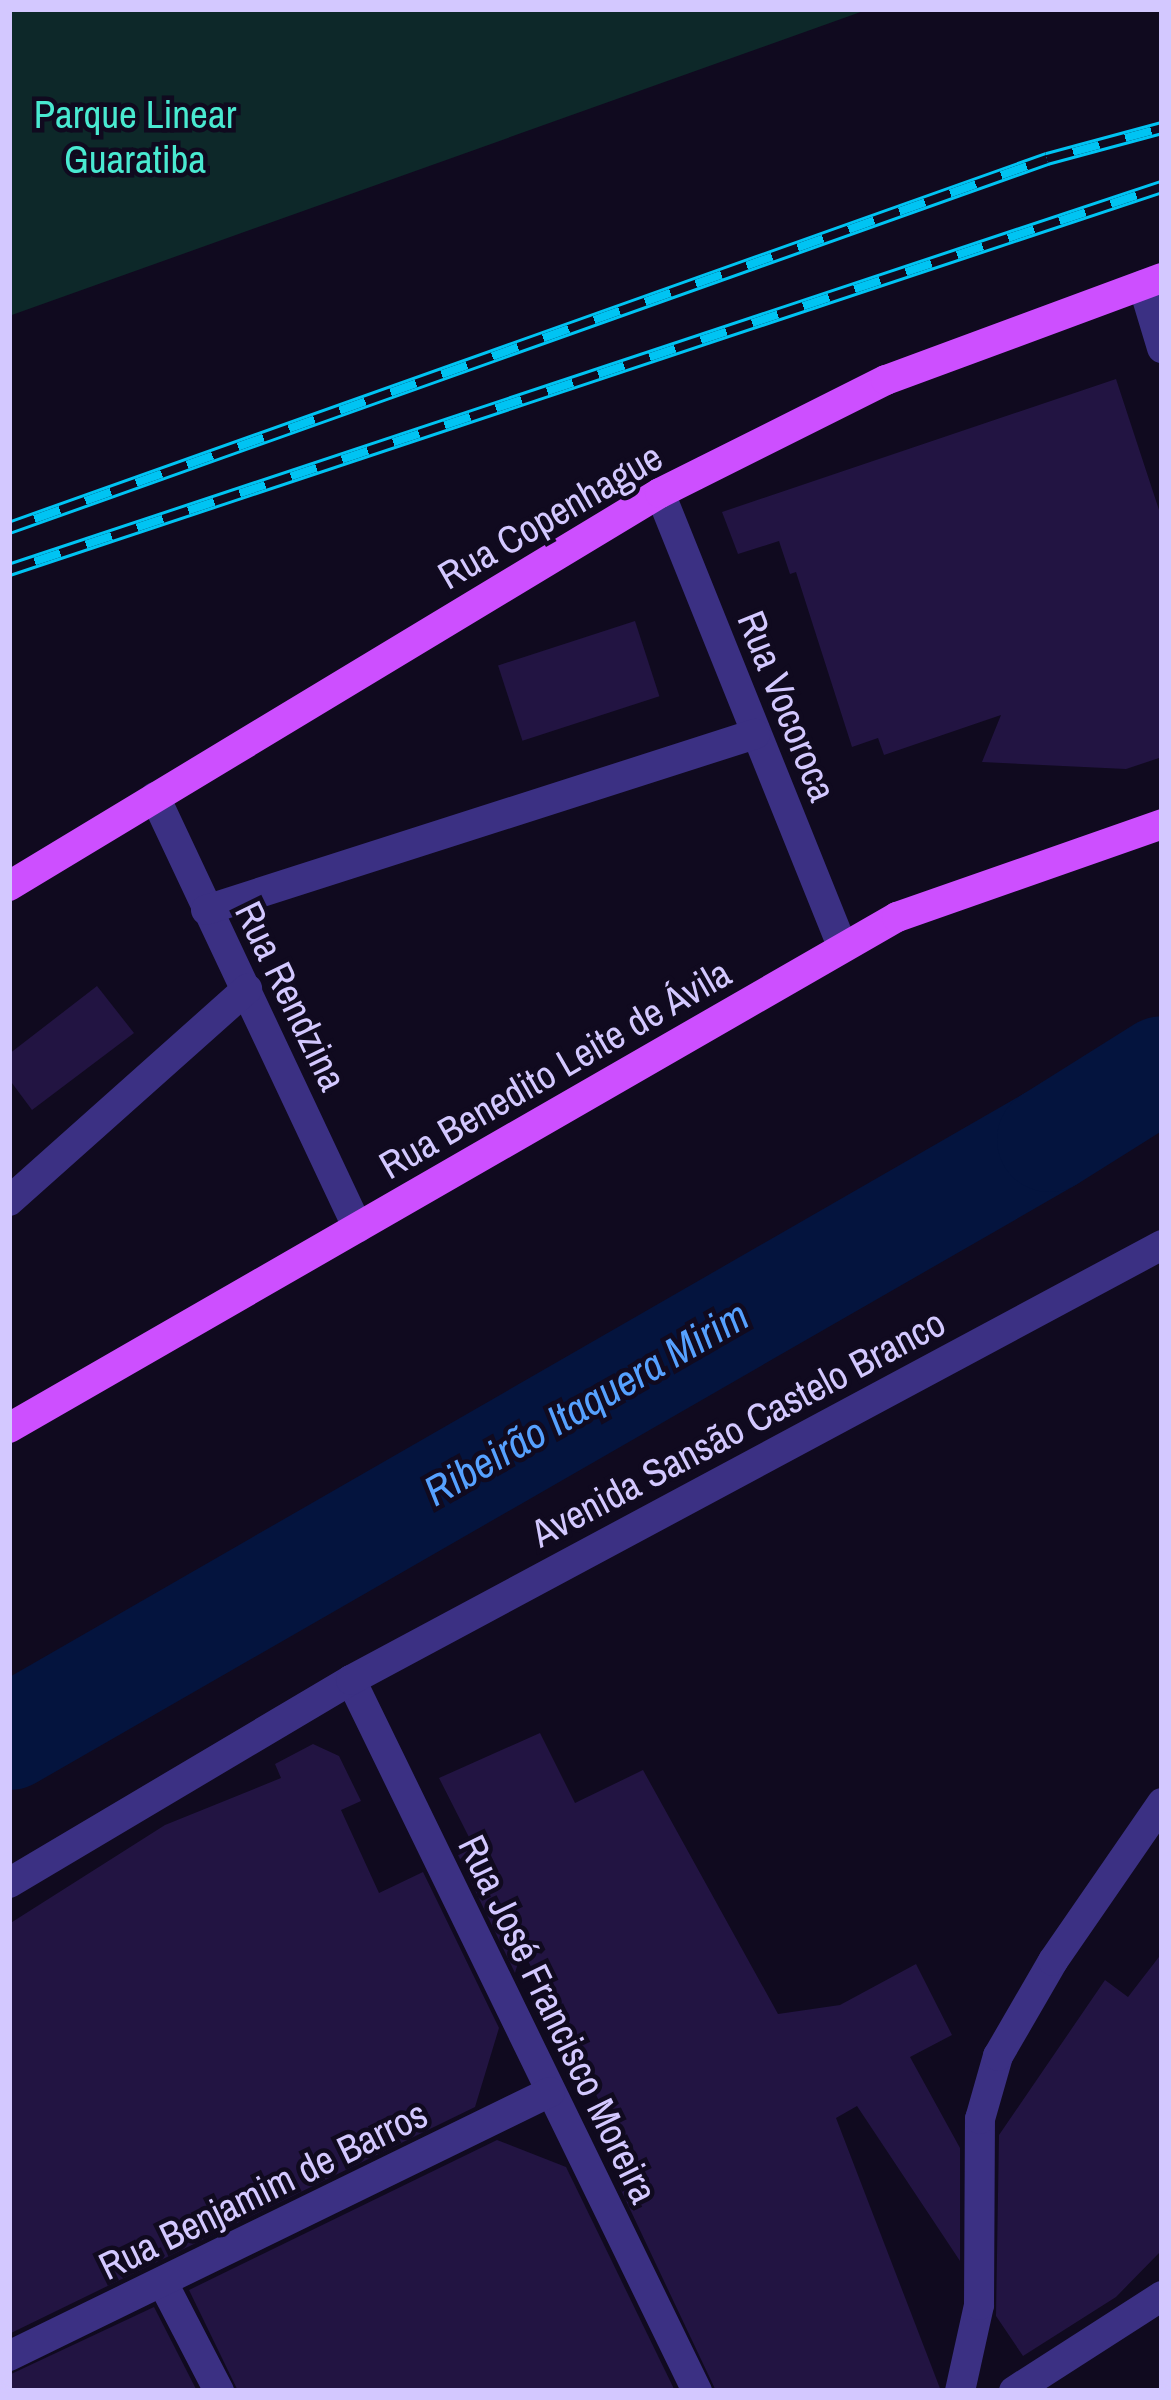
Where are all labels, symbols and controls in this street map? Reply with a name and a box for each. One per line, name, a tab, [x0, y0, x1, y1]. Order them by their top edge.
park label: Parque Linear Guaratiba	[34, 92, 236, 183]
street label: Rua Copenhague	[430, 433, 670, 599]
street label: Rua Vocoroca	[728, 604, 846, 808]
street label: Rua Rendzina	[225, 894, 357, 1098]
street label: Rua Benedito Leite de Ávila	[370, 949, 740, 1189]
water label: Ribeirão Itaquera Mirim	[415, 1290, 757, 1516]
street label: Avenida Sansão Castelo Branco	[523, 1299, 953, 1557]
street label: Rua José Francisco Moreira	[449, 1827, 667, 2211]
street label: Rua Benjamim de Barros	[91, 2090, 435, 2290]

